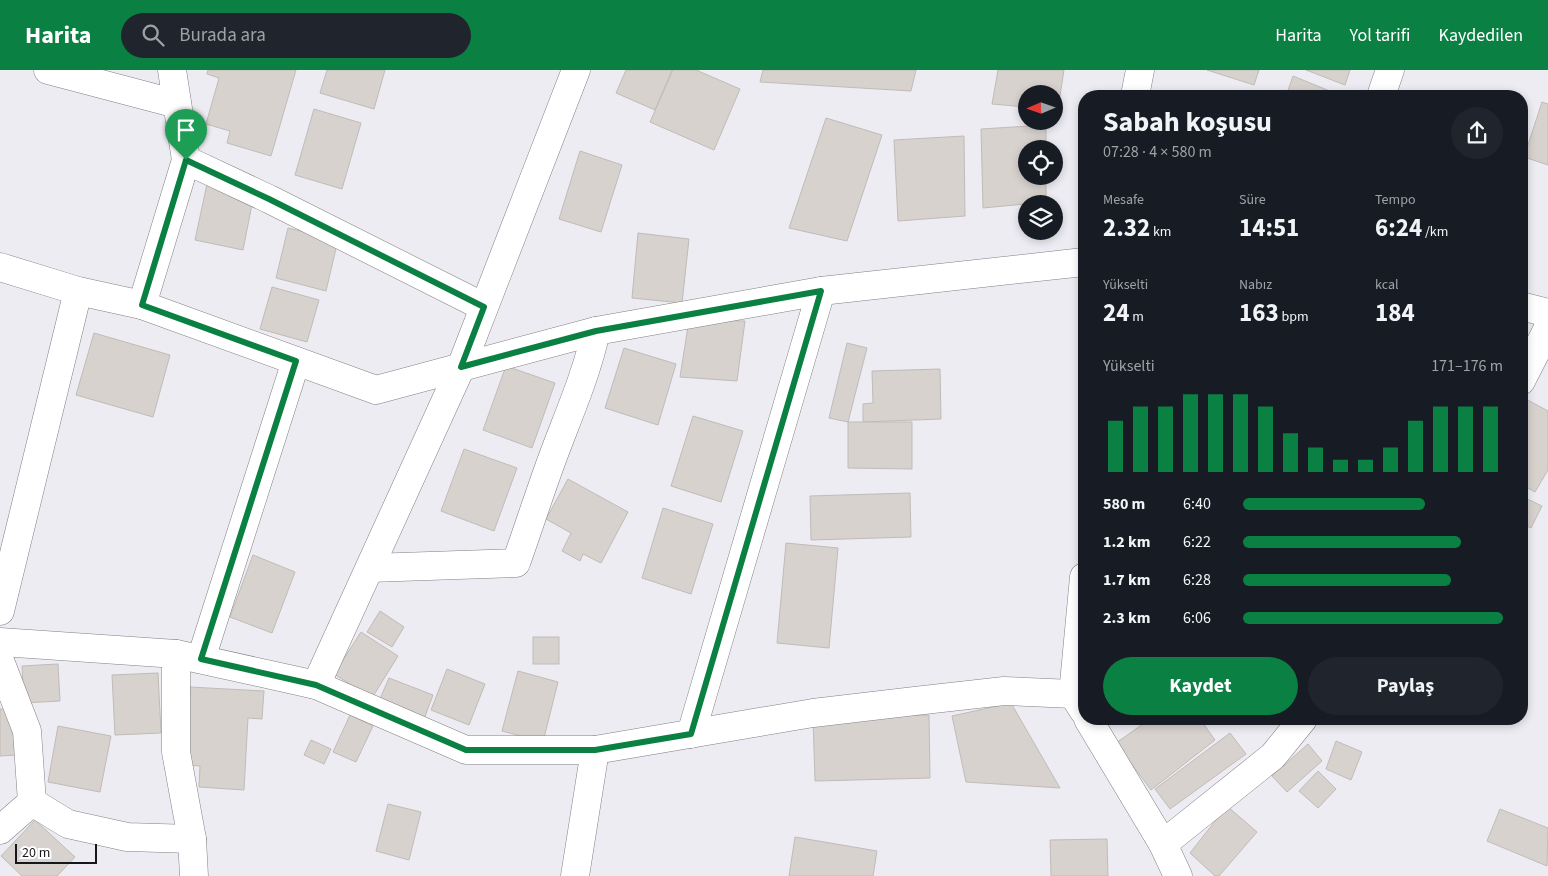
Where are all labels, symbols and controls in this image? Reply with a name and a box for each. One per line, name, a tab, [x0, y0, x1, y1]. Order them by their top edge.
search box	[121, 13, 471, 58]
text: Harita	[25, 18, 91, 53]
icon: search	[139, 21, 167, 49]
text: Burada ara	[179, 22, 266, 49]
text: Harita	[1275, 23, 1322, 48]
text: Yol tarifi	[1350, 23, 1410, 48]
text: Kaydedilen	[1438, 23, 1523, 48]
north arrow	[1018, 85, 1062, 130]
map controls	[1018, 85, 1063, 240]
text: Sabah koşusu	[1103, 102, 1272, 142]
button: share	[1451, 107, 1503, 159]
pin	[165, 109, 207, 160]
icon: arrive	[172, 116, 200, 144]
button: locate	[1018, 140, 1063, 185]
text: 07:28 · 4 × 580 m	[1103, 141, 1212, 163]
text: Mesafe	[1103, 190, 1144, 210]
text: Süre	[1239, 190, 1266, 210]
text: Tempo	[1375, 190, 1416, 210]
button: layers	[1018, 195, 1063, 240]
text: 2.32	[1103, 210, 1150, 246]
text: 14:51	[1239, 210, 1299, 246]
text: 6:24	[1375, 210, 1422, 246]
text: km	[1150, 222, 1171, 242]
text: /km	[1422, 222, 1448, 242]
text: Yükselti	[1103, 275, 1148, 295]
text: Nabız	[1239, 275, 1272, 295]
text: kcal	[1375, 275, 1399, 295]
text: 24	[1103, 295, 1129, 331]
text: 163	[1239, 295, 1279, 331]
text: 184	[1375, 295, 1415, 331]
text: m	[1129, 307, 1144, 327]
text: bpm	[1279, 307, 1309, 327]
text: Yükselti	[1103, 355, 1155, 377]
text: 171–176 m	[1431, 355, 1503, 377]
text: 580 m	[1103, 493, 1145, 515]
text: 6:40	[1183, 493, 1211, 515]
text: 1.2 km	[1103, 531, 1150, 553]
text: 6:22	[1183, 531, 1211, 553]
text: 1.7 km	[1103, 569, 1150, 591]
text: 6:28	[1183, 569, 1211, 591]
text: 2.3 km	[1103, 607, 1150, 629]
text: 6:06	[1183, 607, 1211, 629]
button: Kaydet	[1103, 657, 1298, 715]
button: Paylaş	[1308, 657, 1503, 715]
scale bar	[15, 841, 98, 864]
text: 20 m	[22, 843, 50, 863]

